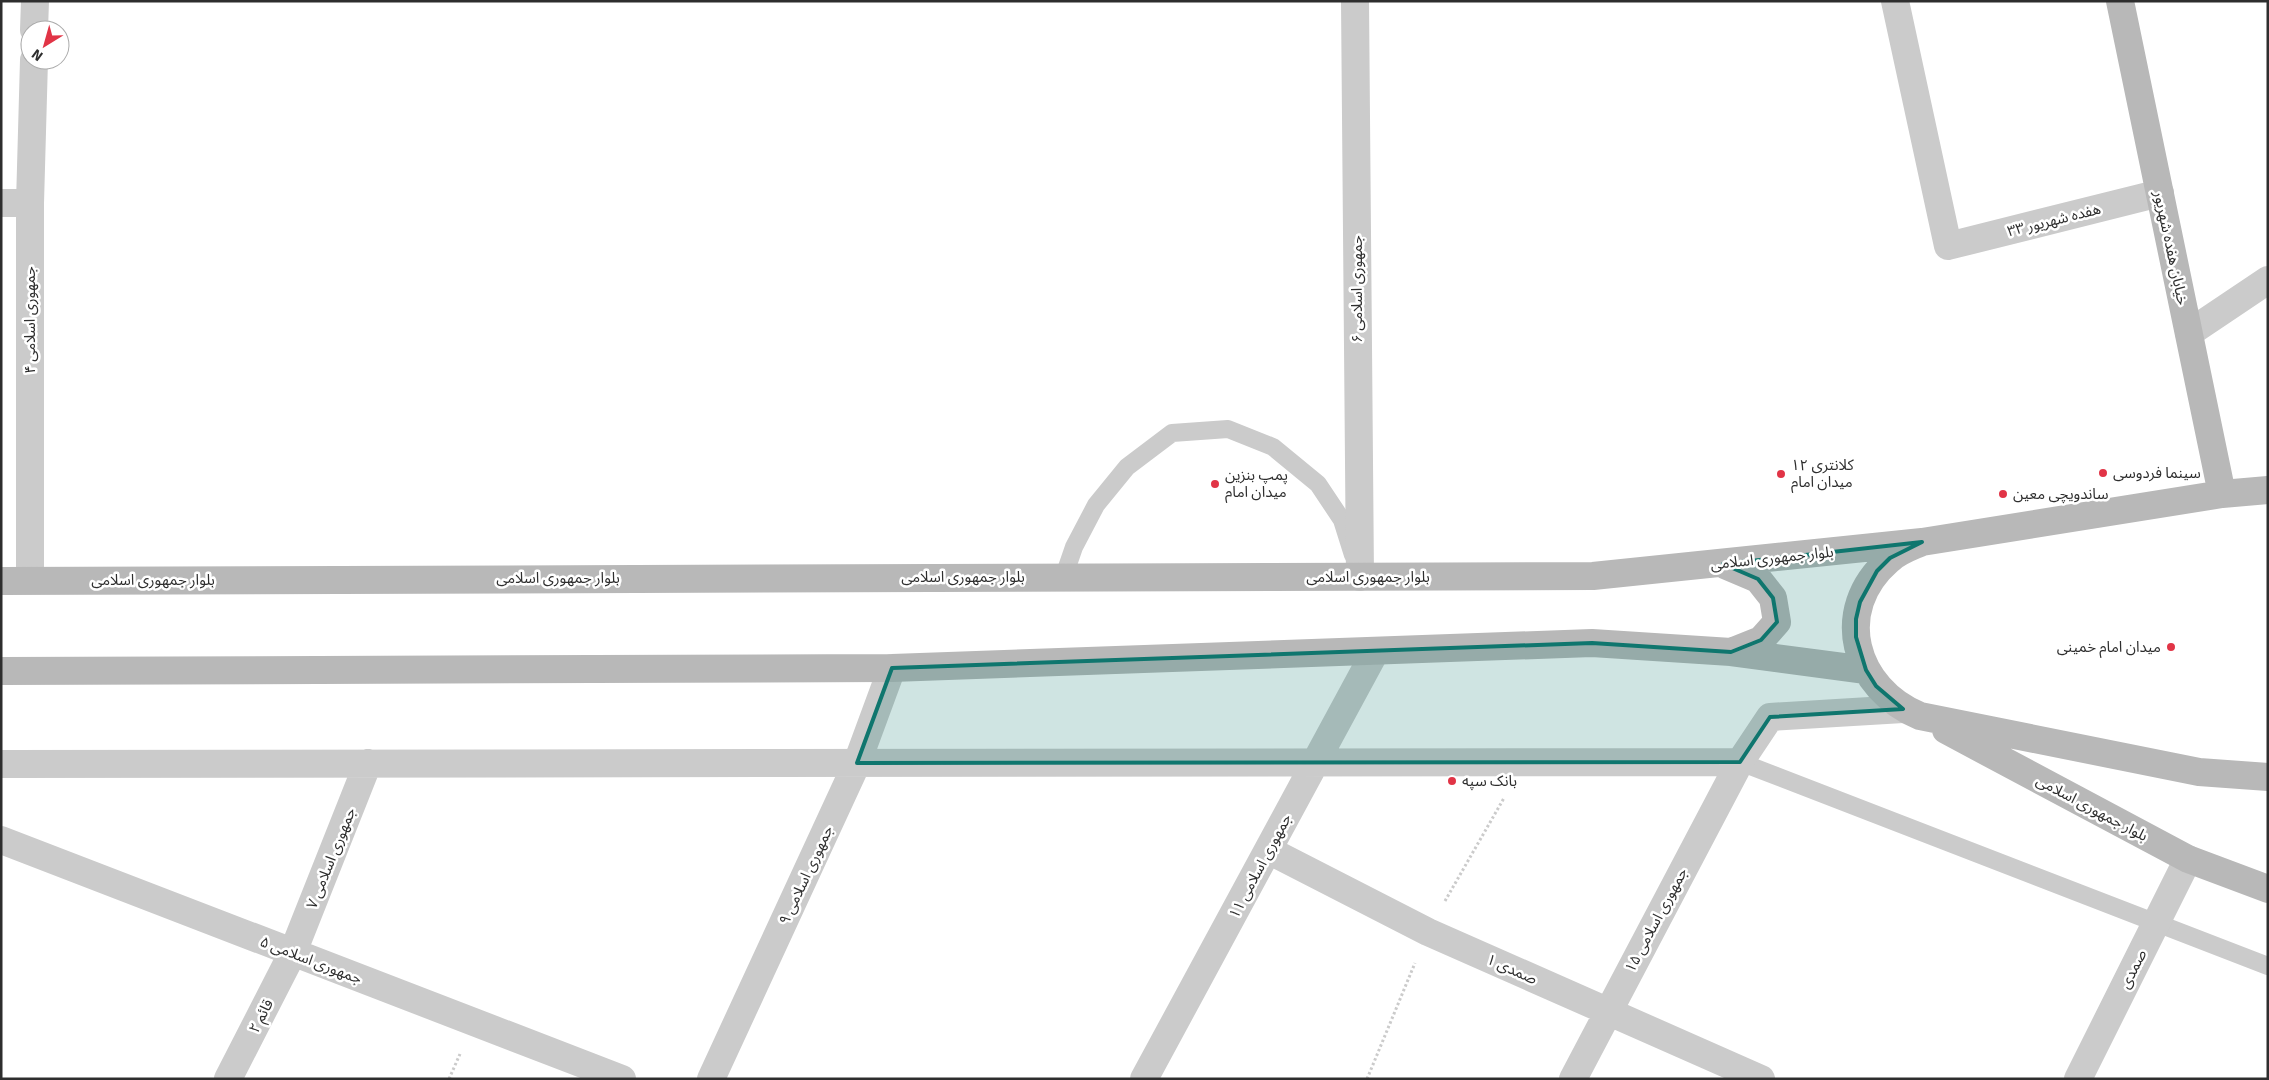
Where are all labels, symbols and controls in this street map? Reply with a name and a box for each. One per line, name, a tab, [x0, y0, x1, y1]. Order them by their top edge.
north arrow	[20, 20, 70, 70]
text: N	[28, 45, 46, 65]
street label: خیابان هفده شهریور	[2150, 188, 2192, 307]
street label: هفده شهریور ۳۳	[2005, 200, 2103, 240]
street label: جمهوری اسلامی ۶	[1348, 235, 1366, 343]
street label: جمهوری اسلامی ۴	[21, 266, 39, 374]
place label: کلانتری ۱۲ میدان امام	[1791, 456, 1854, 493]
place label: سینما فردوسی	[2113, 464, 2201, 482]
place label: پمپ بنزین میدان امام	[1225, 466, 1288, 503]
marker: سینما فردوسی	[2097, 467, 2109, 479]
marker: کلانتری ۱۲ میدان امام	[1775, 468, 1787, 480]
marker: پمپ بنزین میدان امام	[1209, 478, 1221, 490]
place label: ساندویچی معین	[2013, 485, 2109, 504]
marker: ساندویچی معین	[1997, 488, 2009, 500]
street label: بلوار جمهوری اسلامی	[1710, 543, 1834, 573]
street label: بلوار جمهوری اسلامی	[901, 568, 1025, 586]
street label: بلوار جمهوری اسلامی	[1306, 568, 1430, 586]
street label: بلوار جمهوری اسلامی	[496, 569, 620, 587]
street label: بلوار جمهوری اسلامی	[91, 571, 215, 589]
place label: میدان امام خمینی	[2057, 638, 2161, 658]
marker: میدان امام خمینی	[2165, 641, 2177, 653]
street label: بلوار جمهوری اسلامی	[2033, 771, 2151, 845]
place label: بانک سپه	[1462, 772, 1517, 791]
marker: بانک سپه	[1446, 775, 1458, 787]
street label: جمهوری اسلامی ۷	[303, 805, 360, 911]
street label: جمهوری اسلامی ۱۱	[1225, 810, 1295, 921]
street label: جمهوری اسلامی ۹	[775, 822, 837, 928]
street label: جمهوری اسلامی ۱۵	[1621, 864, 1691, 975]
street label: جمهوری اسلامی ۵	[258, 932, 365, 988]
street label: صمدی	[2116, 946, 2150, 992]
street label: صمدی ۱	[1484, 950, 1540, 988]
street label: قائم ۲	[245, 996, 279, 1037]

